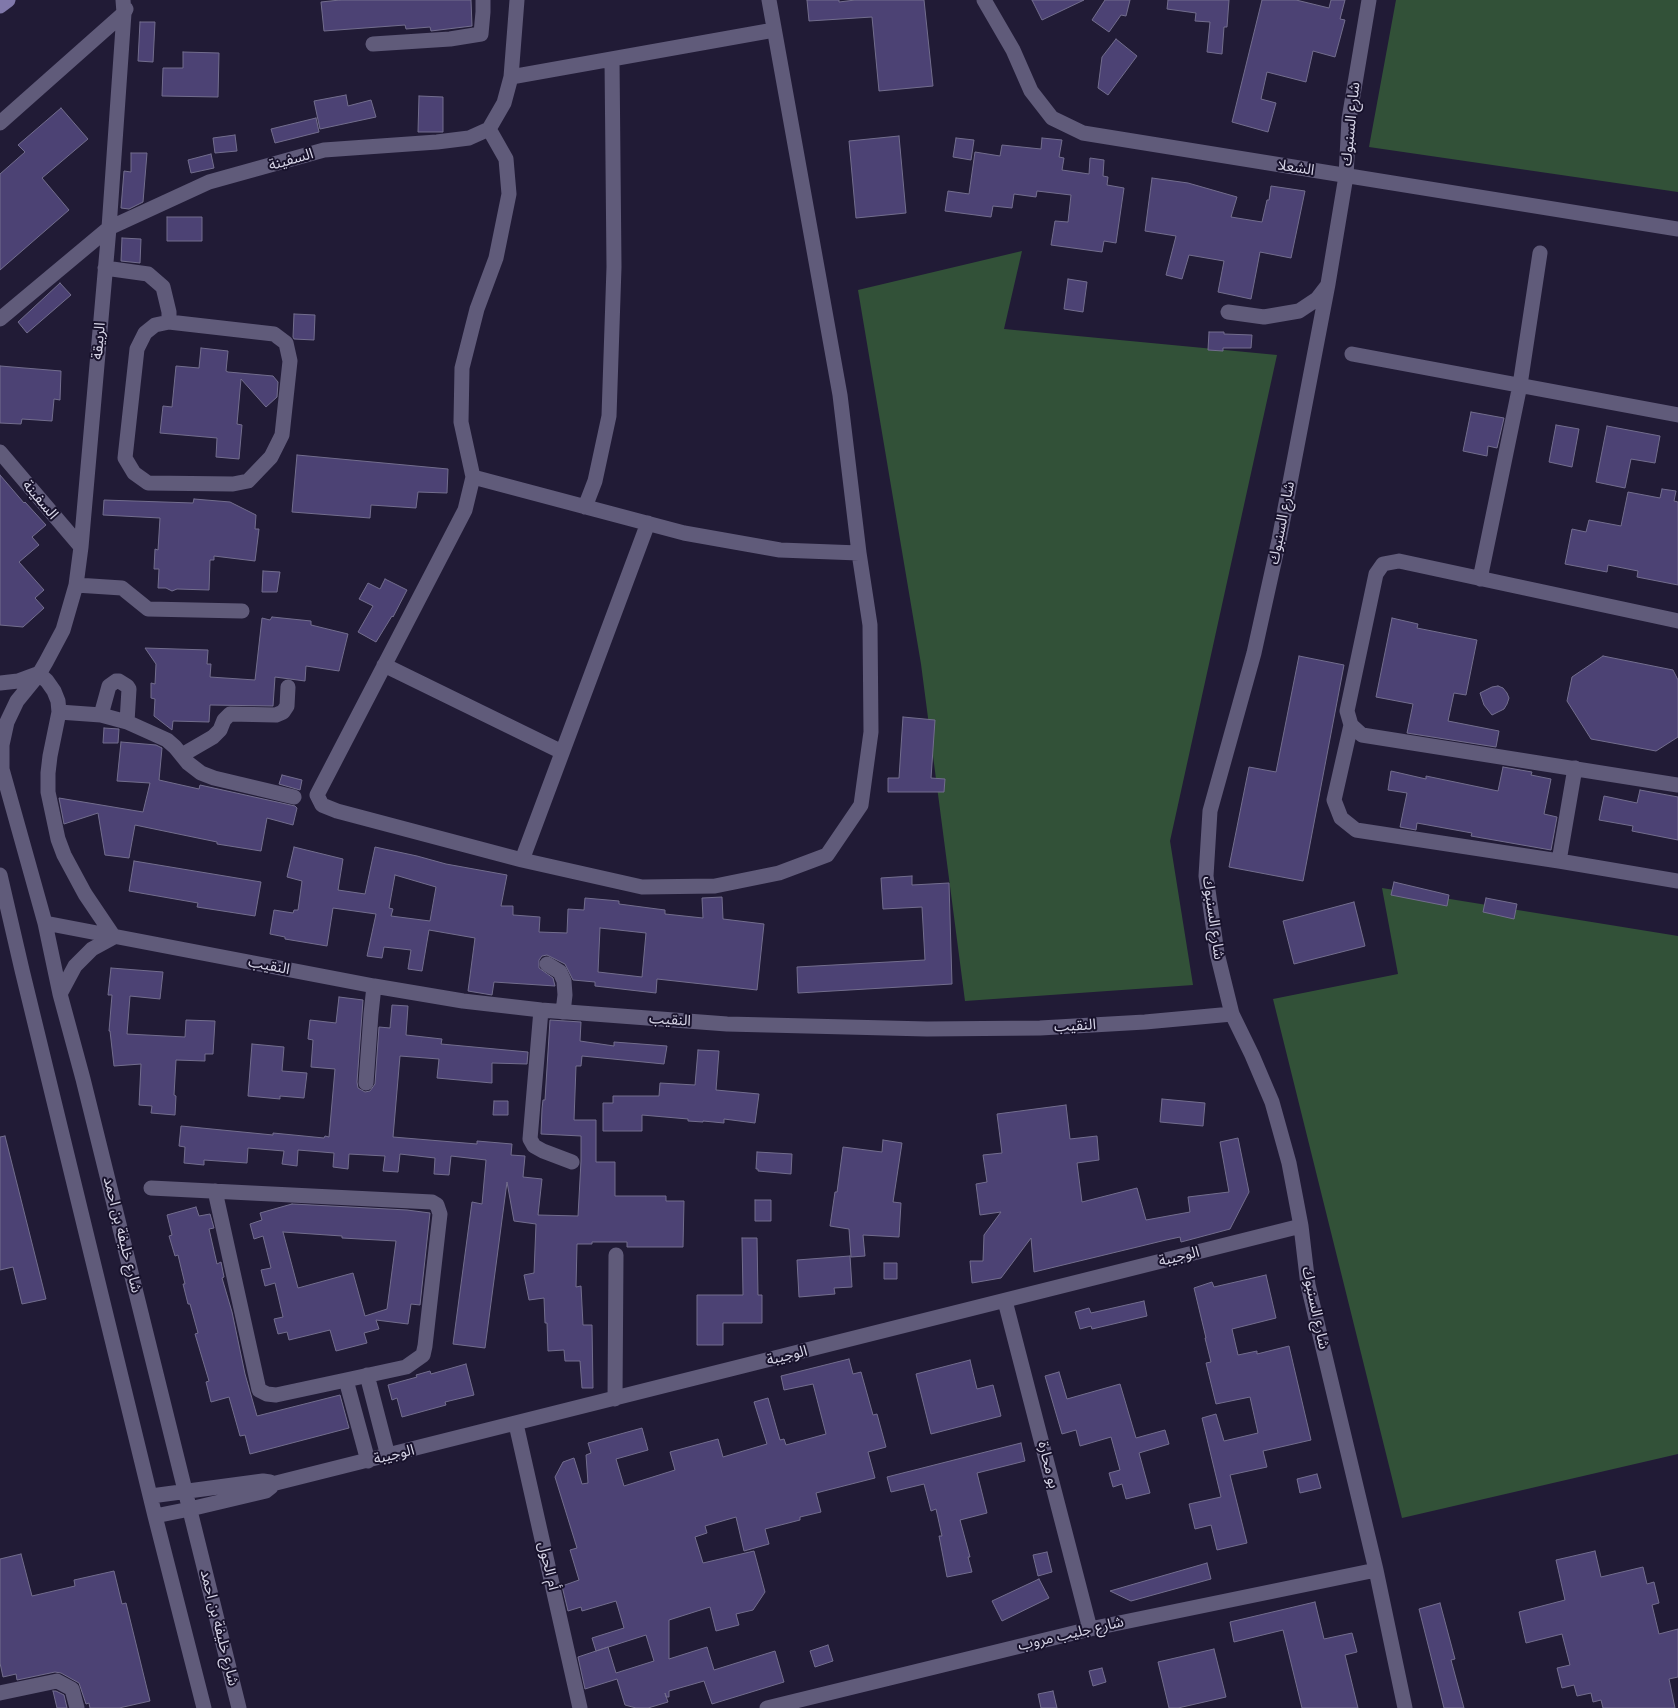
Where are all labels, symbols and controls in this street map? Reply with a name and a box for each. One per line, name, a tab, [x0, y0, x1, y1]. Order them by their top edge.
street label: شارع السنبوك	[1338, 81, 1364, 167]
street label: السفينة	[267, 145, 315, 175]
street label: الشعلا	[1276, 156, 1316, 180]
street label: الربيقة	[88, 322, 110, 360]
street label: السفينة	[18, 477, 62, 523]
street label: شارع السنبوك	[1265, 480, 1299, 566]
street label: شارع السنبوك	[1198, 875, 1228, 961]
street label: النقيب	[247, 953, 291, 979]
street label: النقيب	[648, 1010, 692, 1030]
street label: النقيب	[1054, 1016, 1096, 1036]
street label: شارع خليفة بن احمد	[99, 1175, 145, 1295]
street label: الوجيبة	[1157, 1243, 1201, 1271]
street label: شارع السنبوك	[1297, 1265, 1333, 1351]
street label: الوجيبة	[765, 1342, 809, 1370]
street label: بو محارة	[1033, 1440, 1063, 1490]
street label: الوجيبة	[372, 1441, 416, 1469]
street label: أم الحول	[534, 1540, 562, 1592]
street label: شارع خليفة بن احمد	[196, 1568, 242, 1688]
street label: شارع جليب مروب	[1016, 1613, 1126, 1655]

